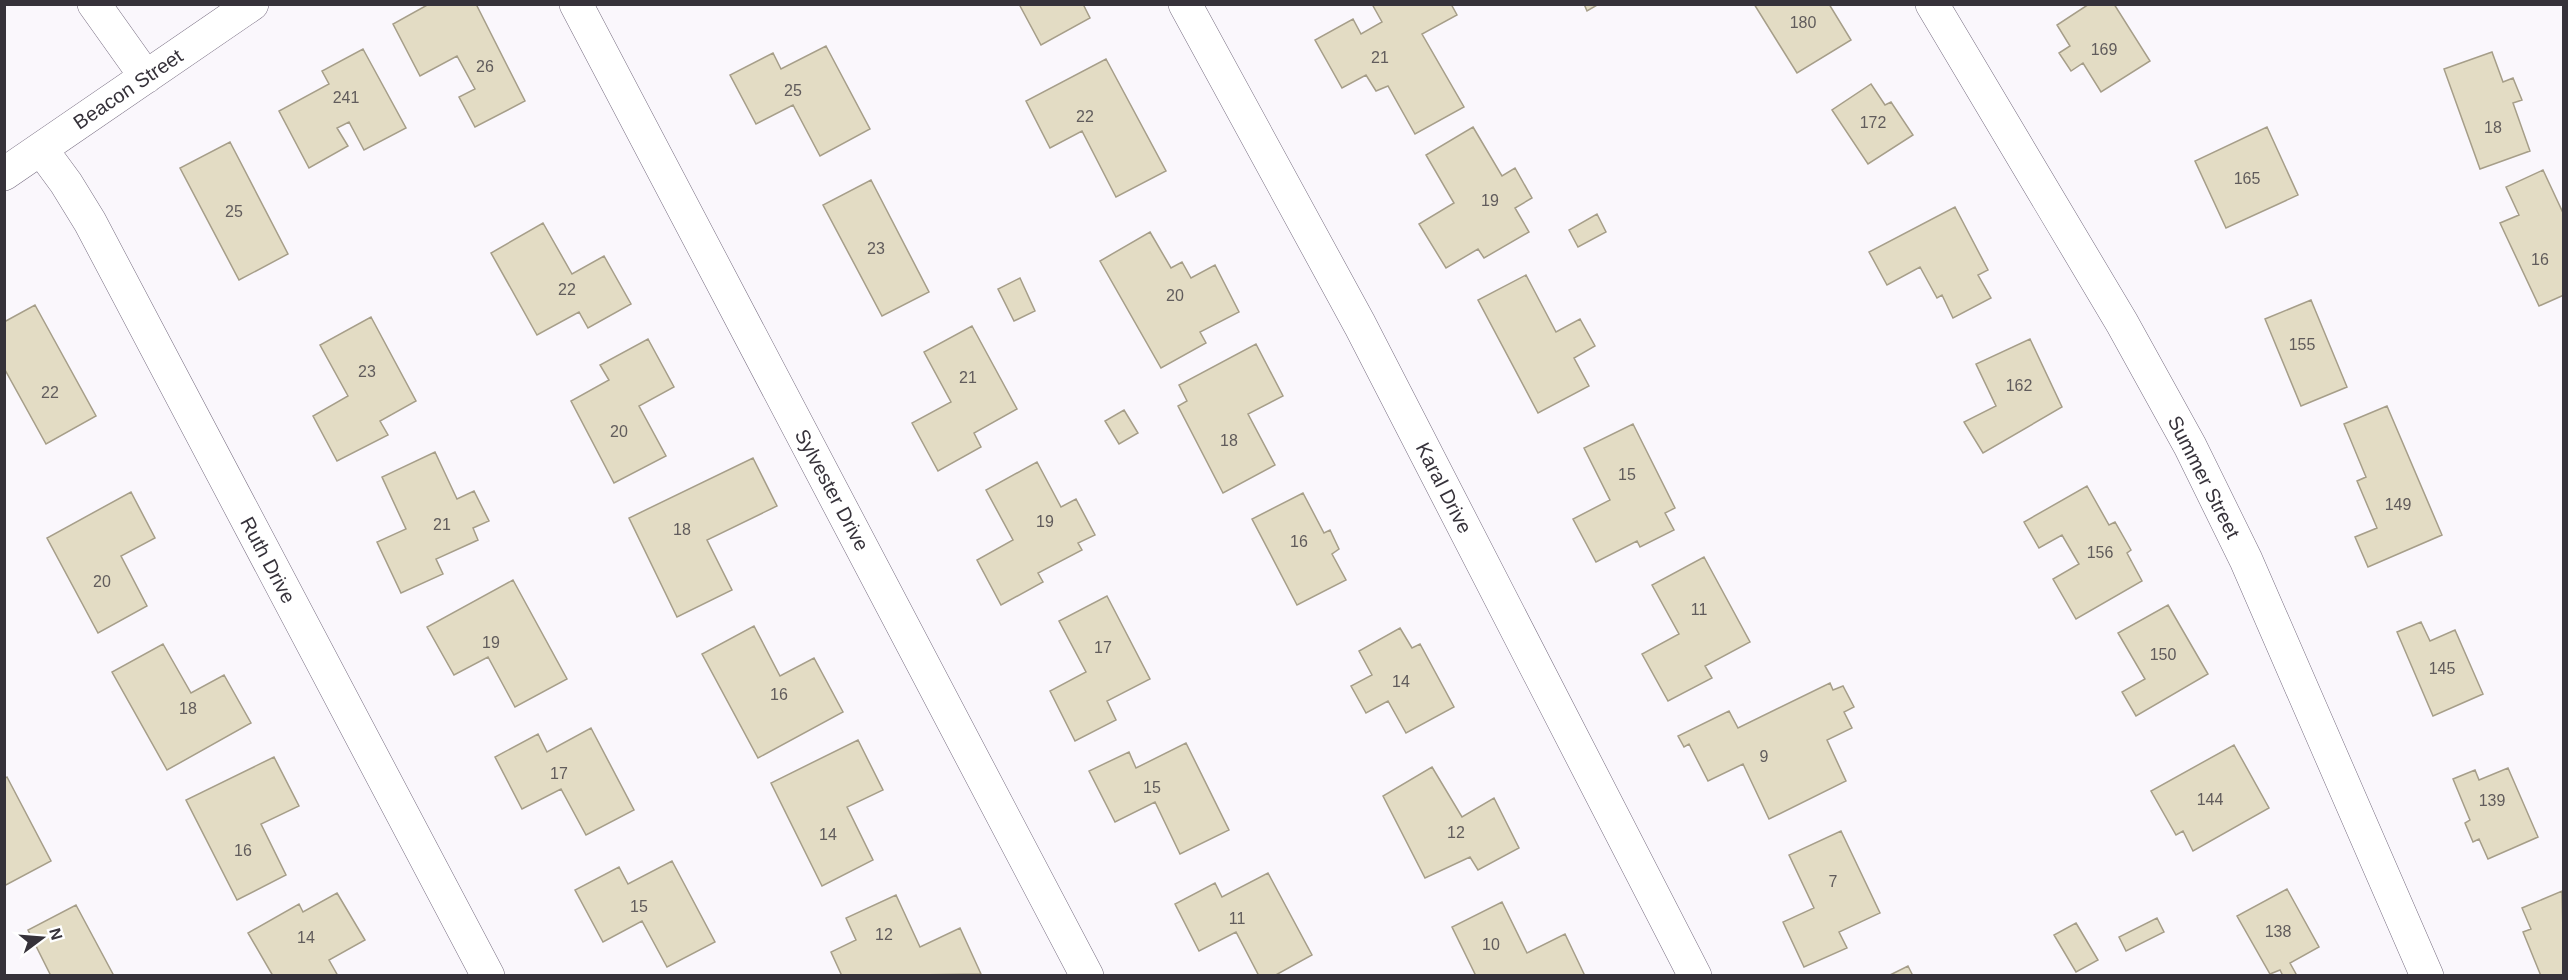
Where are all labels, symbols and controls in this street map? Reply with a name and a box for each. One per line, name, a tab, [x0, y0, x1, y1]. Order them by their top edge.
house number: 180	[1790, 14, 1816, 31]
house number: 169	[2091, 41, 2117, 58]
street label: Beacon Street	[69, 44, 187, 134]
house number: 21	[1371, 49, 1389, 66]
house number: 26	[476, 58, 494, 75]
house number: 25	[784, 82, 802, 99]
house number: 241	[333, 89, 359, 106]
house number: 22	[1076, 108, 1094, 125]
house number: 172	[1860, 114, 1886, 131]
house number: 18	[2484, 119, 2502, 136]
house number: 165	[2234, 170, 2260, 187]
house number: 19	[1481, 192, 1499, 209]
house number: 25	[225, 203, 243, 220]
house number: 23	[867, 240, 885, 257]
house number: 16	[2531, 251, 2549, 268]
house number: 22	[558, 281, 576, 298]
house number: 20	[1166, 287, 1184, 304]
house number: 155	[2289, 336, 2315, 353]
house number: 23	[358, 363, 376, 380]
house number: 21	[959, 369, 977, 386]
house number: 162	[2006, 377, 2032, 394]
house number: 22	[41, 384, 59, 401]
street label: Summer Street	[2164, 412, 2245, 542]
house number: 20	[610, 423, 628, 440]
street label: Sylvester Drive	[791, 425, 873, 555]
house number: 18	[1220, 432, 1238, 449]
street label: Karal Drive	[1412, 439, 1476, 537]
house number: 15	[1618, 466, 1636, 483]
house number: 149	[2385, 496, 2411, 513]
street label: Ruth Drive	[236, 513, 300, 607]
house number: 19	[1036, 513, 1054, 530]
house number: 21	[433, 516, 451, 533]
house number: 18	[673, 521, 691, 538]
house number: 16	[1290, 533, 1308, 550]
house number: 156	[2087, 544, 2113, 561]
house number: 20	[93, 573, 111, 590]
house number: 11	[1691, 601, 1707, 618]
house number: 19	[482, 634, 500, 651]
house number: 17	[1094, 639, 1112, 656]
house number: 150	[2150, 646, 2176, 663]
house number: 145	[2429, 660, 2455, 677]
house number: 14	[1392, 673, 1410, 690]
house number: 16	[770, 686, 788, 703]
house number: 18	[179, 700, 197, 717]
house number: 9	[1760, 748, 1769, 765]
house number: 17	[550, 765, 568, 782]
house number: 15	[1143, 779, 1161, 796]
house number: 144	[2197, 791, 2223, 808]
house number: 139	[2479, 792, 2505, 809]
house number: 12	[1447, 824, 1465, 841]
house number: 14	[819, 826, 837, 843]
house number: 16	[234, 842, 252, 859]
house number: 7	[1829, 873, 1838, 890]
house number: 15	[630, 898, 648, 915]
north arrow	[12, 908, 72, 968]
house number: 11	[1229, 910, 1245, 927]
house number: 138	[2265, 923, 2291, 940]
text: N	[46, 926, 66, 942]
house number: 12	[875, 926, 893, 943]
house number: 14	[297, 929, 315, 946]
house number: 10	[1482, 936, 1500, 953]

